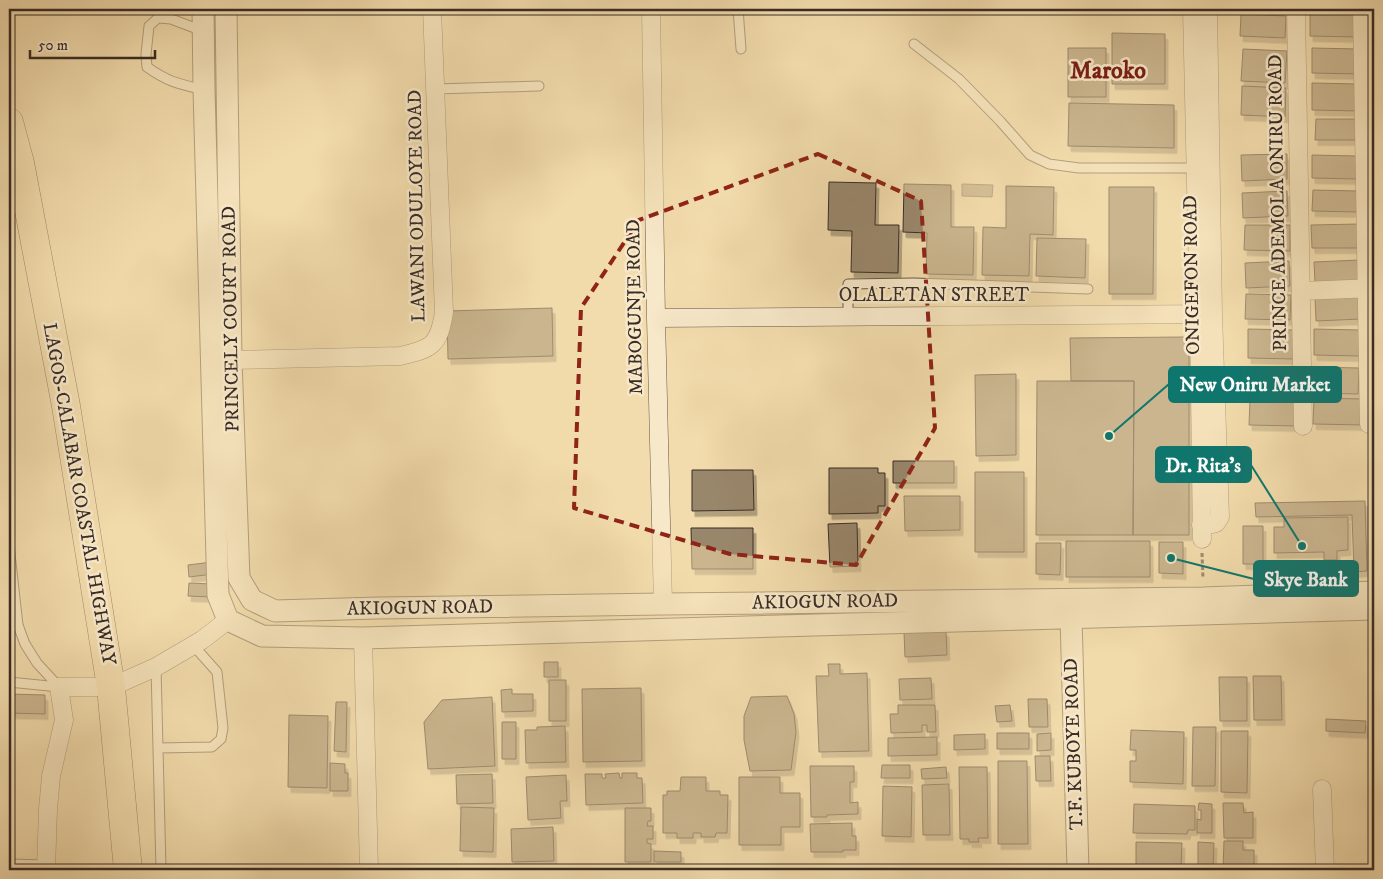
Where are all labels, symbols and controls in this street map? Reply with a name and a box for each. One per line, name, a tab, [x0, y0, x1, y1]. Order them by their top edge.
scale bar	[30, 28, 155, 60]
text: 50 m	[38, 36, 68, 55]
street label: PRINCE ADEMOLA ONIRU ROAD	[1264, 54, 1292, 352]
district label: Maroko	[1070, 56, 1146, 86]
street label: LAWANI ODULOYE ROAD	[403, 90, 431, 322]
street label: ONIGEFON ROAD	[1179, 195, 1205, 355]
street label: PRINCELY COURT ROAD	[218, 206, 244, 432]
street label: MABOGUNJE ROAD	[622, 219, 648, 395]
street label: OLALETAN STREET	[839, 284, 1030, 307]
street label: LAGOS-CALABAR COASTAL HIGHWAY	[38, 321, 121, 668]
callout: New Oniru Market	[1169, 367, 1341, 402]
text: New Oniru Market	[1179, 373, 1331, 398]
callout: Dr. Rita's	[1156, 447, 1251, 482]
text: Dr. Rita's	[1165, 454, 1241, 479]
callout: Skye Bank	[1254, 561, 1358, 596]
text: Skye Bank	[1264, 568, 1349, 593]
street label: AKIOGUN ROAD	[752, 589, 898, 615]
street label: AKIOGUN ROAD	[347, 595, 493, 621]
street label: T.F. KUBOYE ROAD	[1060, 658, 1088, 830]

